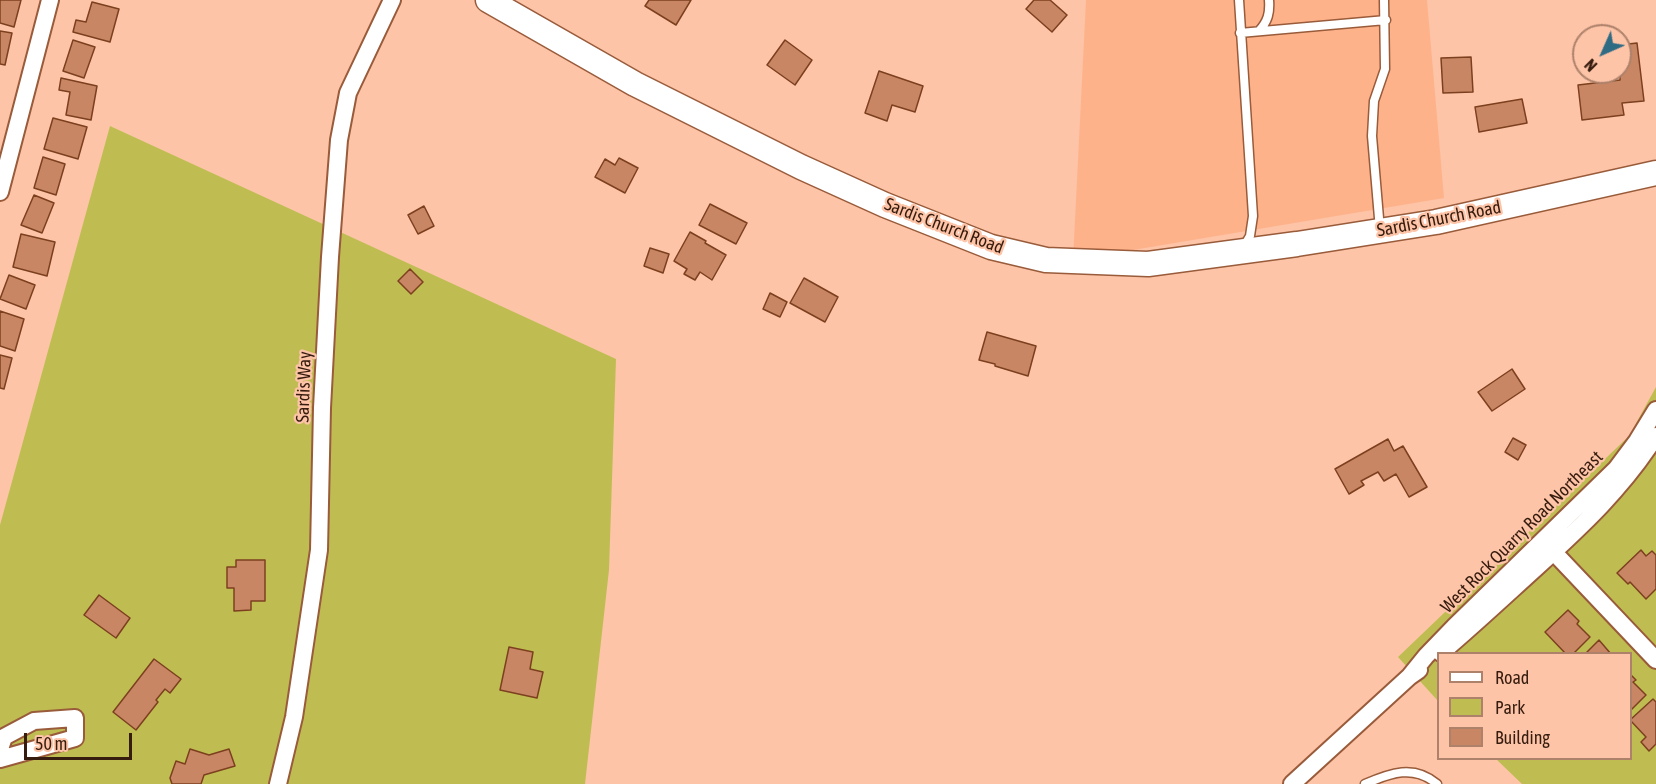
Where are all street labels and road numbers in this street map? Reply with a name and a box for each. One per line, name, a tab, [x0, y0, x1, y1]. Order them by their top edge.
street label: Sardis Church Road	[881, 193, 1007, 259]
street label: Sardis Church Road	[1375, 196, 1503, 242]
street label: Sardis Way	[292, 351, 316, 423]
street label: West Rock Quarry Road Northeast	[1436, 446, 1608, 618]

